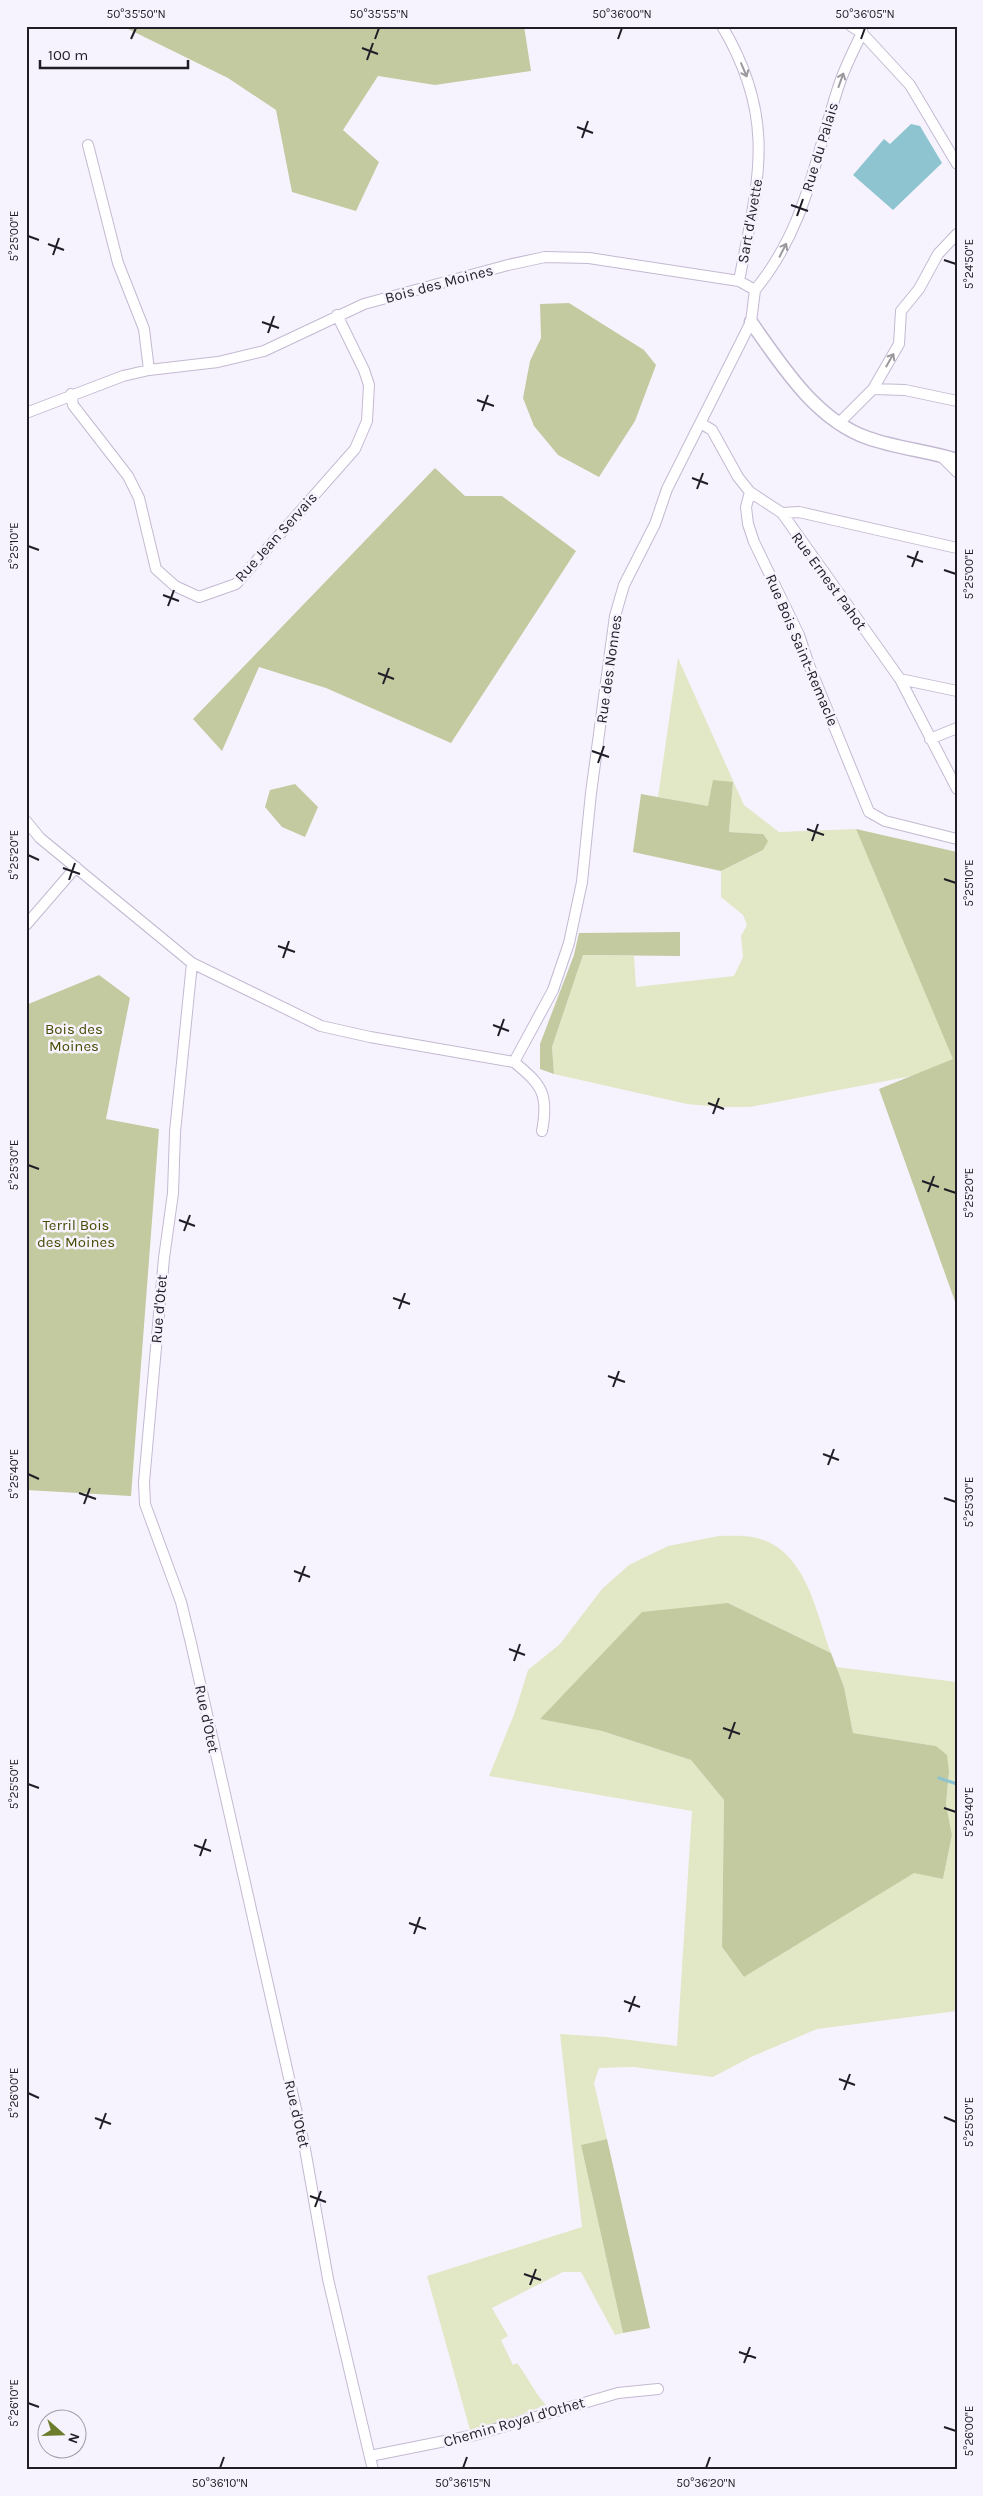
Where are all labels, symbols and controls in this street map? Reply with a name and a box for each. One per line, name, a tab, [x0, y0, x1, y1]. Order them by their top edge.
text: 50°35'50"N	[106, 7, 166, 21]
text: 50°35'55"N	[350, 7, 408, 21]
text: 50°36'00"N	[592, 7, 652, 21]
text: 50°36'05"N	[835, 7, 895, 21]
scale bar	[40, 38, 188, 70]
text: 100 m	[48, 46, 88, 64]
one-way arrow	[739, 62, 749, 77]
one-way arrow	[837, 73, 846, 88]
street label: Rue du Palais	[798, 100, 842, 194]
street label: Sart d'Avette	[734, 177, 766, 265]
text: 5°25'00"E	[7, 211, 21, 261]
text: 5°24'50"E	[962, 239, 976, 289]
one-way arrow	[778, 242, 788, 257]
street label: Bois des Moines	[383, 261, 495, 307]
one-way arrow	[886, 354, 896, 368]
street label: Rue Jean Servais	[231, 488, 321, 586]
text: 5°25'10"E	[7, 522, 21, 570]
street label: Rue Ernest Pahot	[787, 529, 871, 634]
text: 5°25'00"E	[962, 549, 976, 599]
street label: Rue Bois Saint-Remacle	[762, 571, 842, 729]
street label: Rue des Nonnes	[592, 613, 626, 725]
text: 5°25'20"E	[7, 830, 21, 880]
text: 5°25'10"E	[962, 859, 976, 907]
park label: Bois des Moines	[45, 1020, 103, 1055]
text: 5°25'30"E	[7, 1140, 21, 1190]
text: 5°25'20"E	[962, 1168, 976, 1218]
park label: Terril Bois des Moines	[37, 1216, 115, 1251]
street label: Rue d'Otet	[147, 1273, 171, 1344]
text: 5°25'40"E	[7, 1449, 21, 1499]
text: 5°25'30"E	[962, 1477, 976, 1527]
street label: Rue d'Otet	[191, 1683, 223, 1755]
text: 5°25'50"E	[7, 1759, 21, 1809]
text: 5°25'40"E	[962, 1787, 976, 1837]
text: 5°26'00"E	[7, 2068, 21, 2118]
street label: Rue d'Otet	[280, 2078, 314, 2150]
text: 5°25'50"E	[962, 2097, 976, 2147]
text: 5°26'10"E	[7, 2379, 21, 2427]
street label: Chemin Royal d'Othet	[441, 2393, 587, 2451]
text: 5°26'00"E	[962, 2406, 976, 2456]
north arrow	[38, 2408, 88, 2458]
text: N	[64, 2431, 83, 2446]
text: 50°36'10"N	[192, 2476, 248, 2490]
text: 50°36'15"N	[435, 2476, 491, 2490]
text: 50°36'20"N	[676, 2476, 736, 2490]

